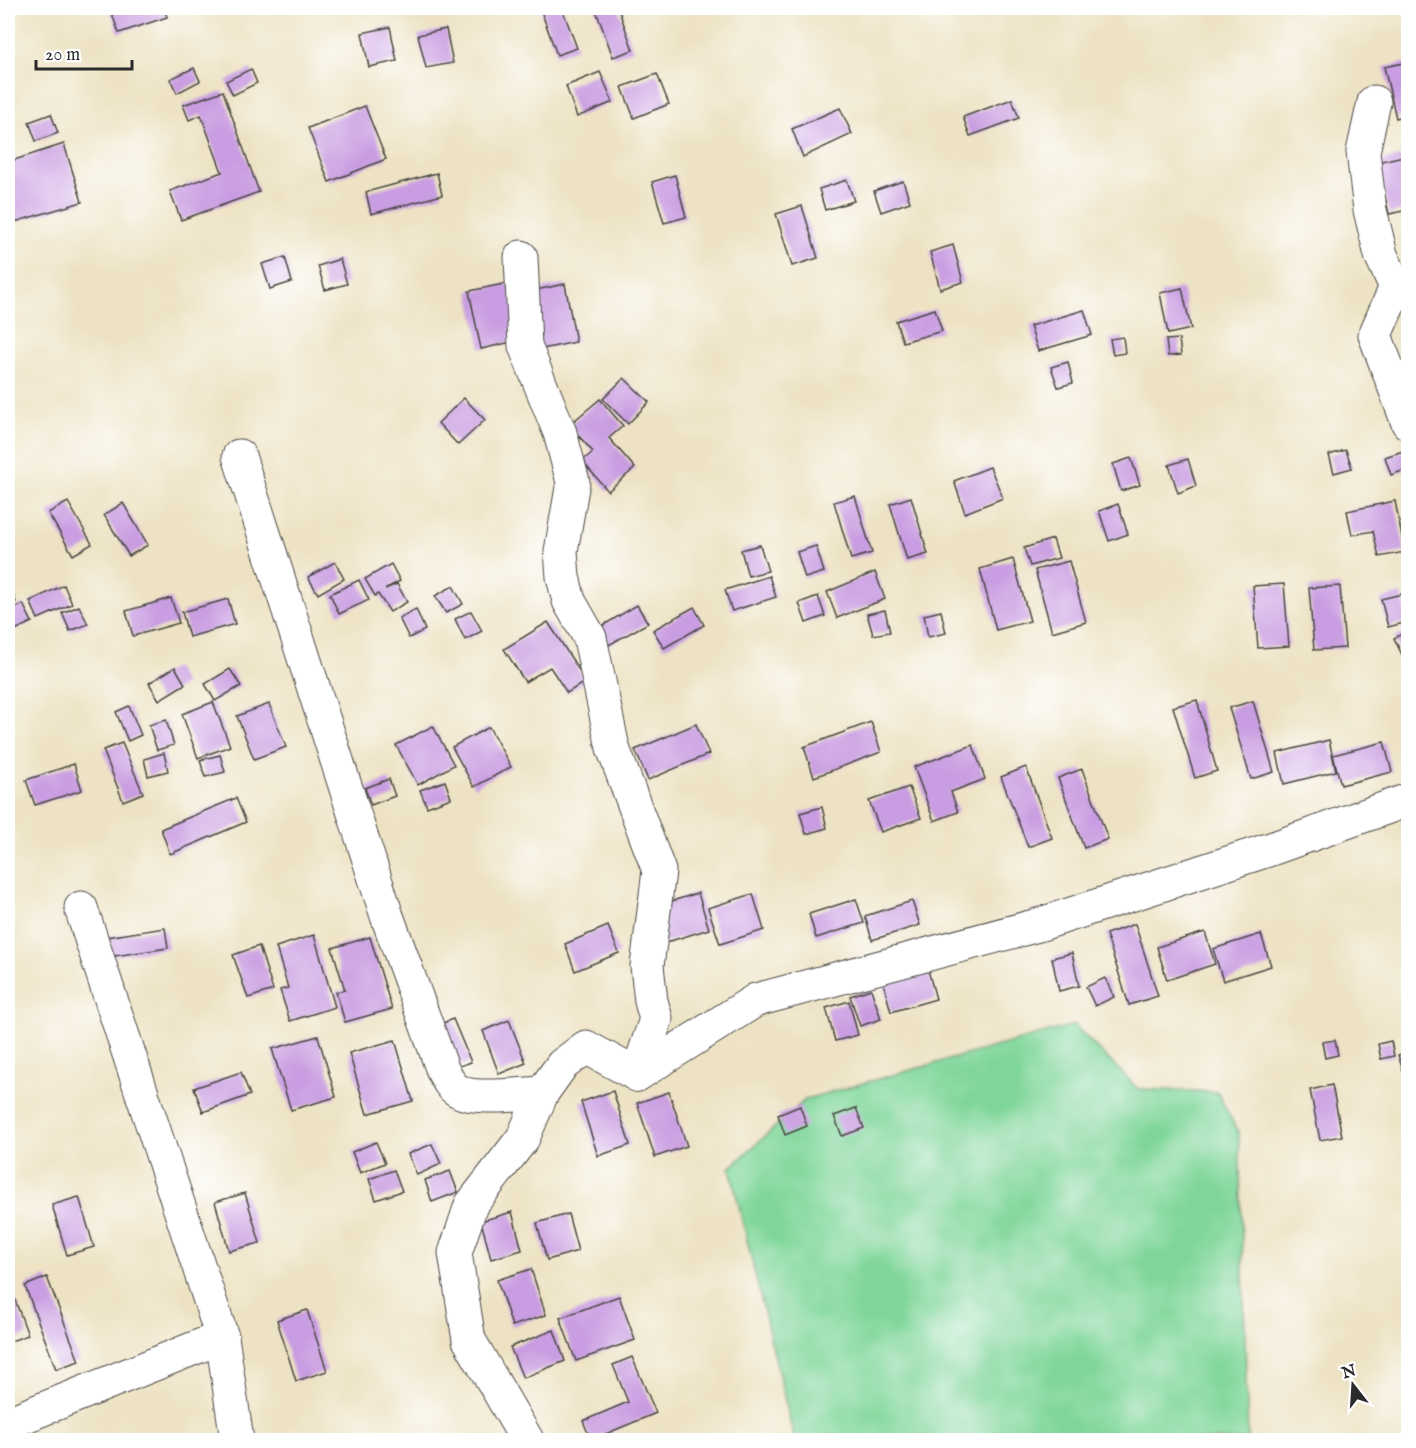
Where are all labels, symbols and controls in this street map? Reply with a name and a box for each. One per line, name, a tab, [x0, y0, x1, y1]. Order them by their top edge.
scale bar	[36, 33, 132, 71]
text: 20 m	[45, 44, 80, 67]
north arrow	[1323, 1355, 1383, 1415]
text: N	[1339, 1361, 1359, 1384]

